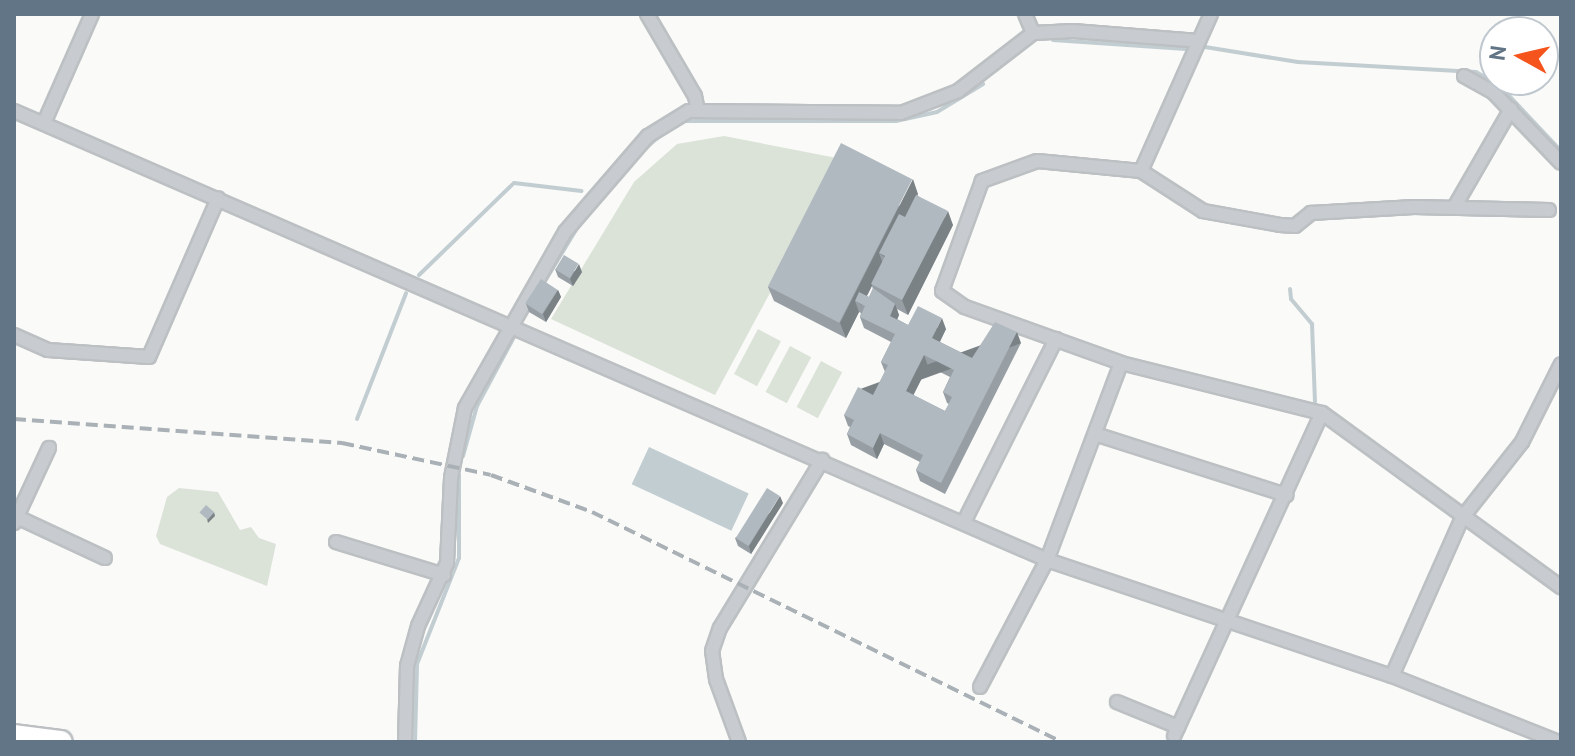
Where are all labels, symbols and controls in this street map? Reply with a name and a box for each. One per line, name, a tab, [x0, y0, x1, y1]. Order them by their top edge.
north arrow	[1479, 16, 1559, 96]
text: N	[1482, 44, 1512, 62]

